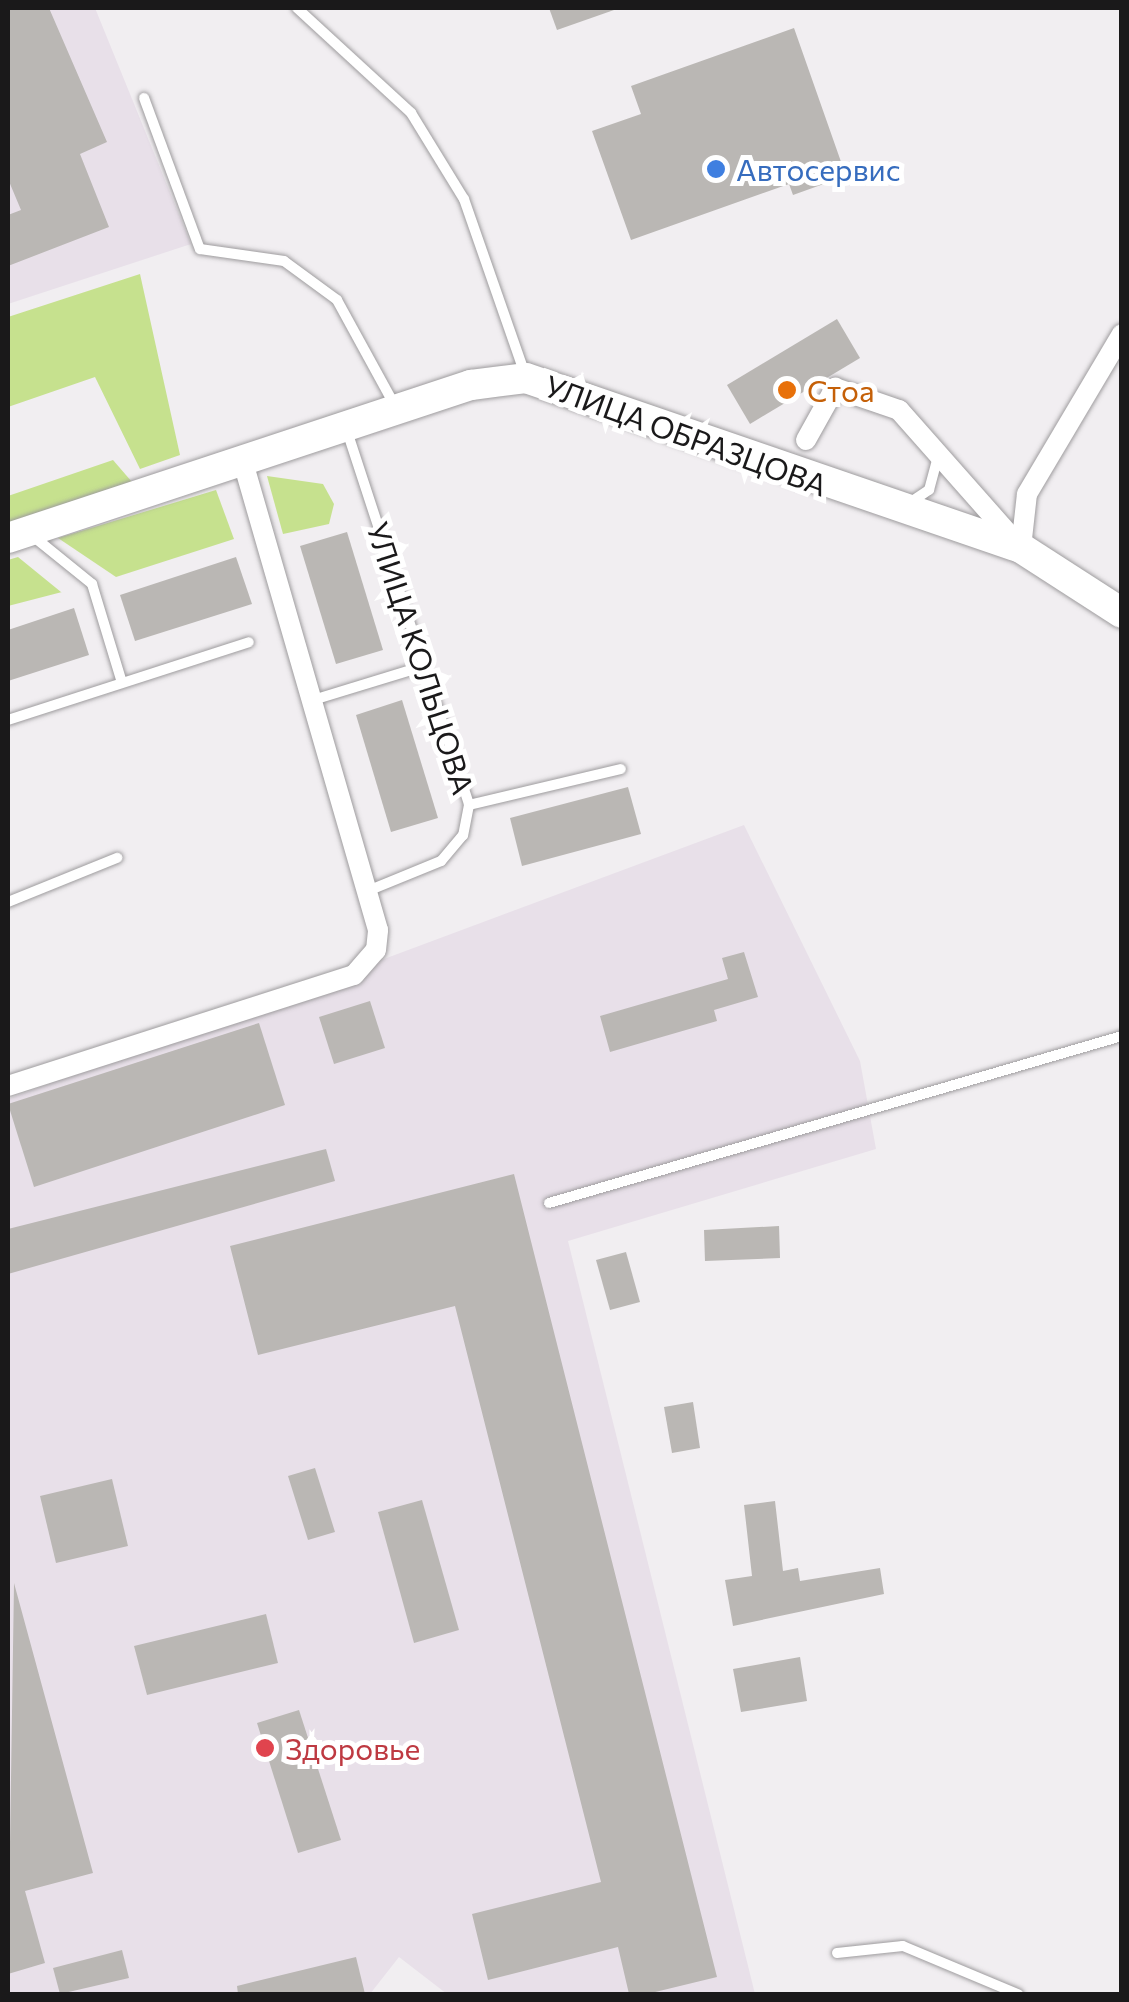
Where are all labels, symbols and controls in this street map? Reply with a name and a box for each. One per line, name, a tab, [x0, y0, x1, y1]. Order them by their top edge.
place label: Автосервис	[736, 151, 901, 187]
marker: Автосервис	[705, 158, 727, 180]
street label: УЛИЦА ОБРАЗЦОВА	[540, 367, 832, 503]
place label: Стоа	[807, 372, 874, 408]
marker: Стоа	[776, 379, 798, 401]
street label: УЛИЦА КОЛЬЦОВА	[360, 517, 482, 799]
place label: Здоровье	[285, 1730, 420, 1766]
marker: Здоровье	[254, 1737, 276, 1759]

